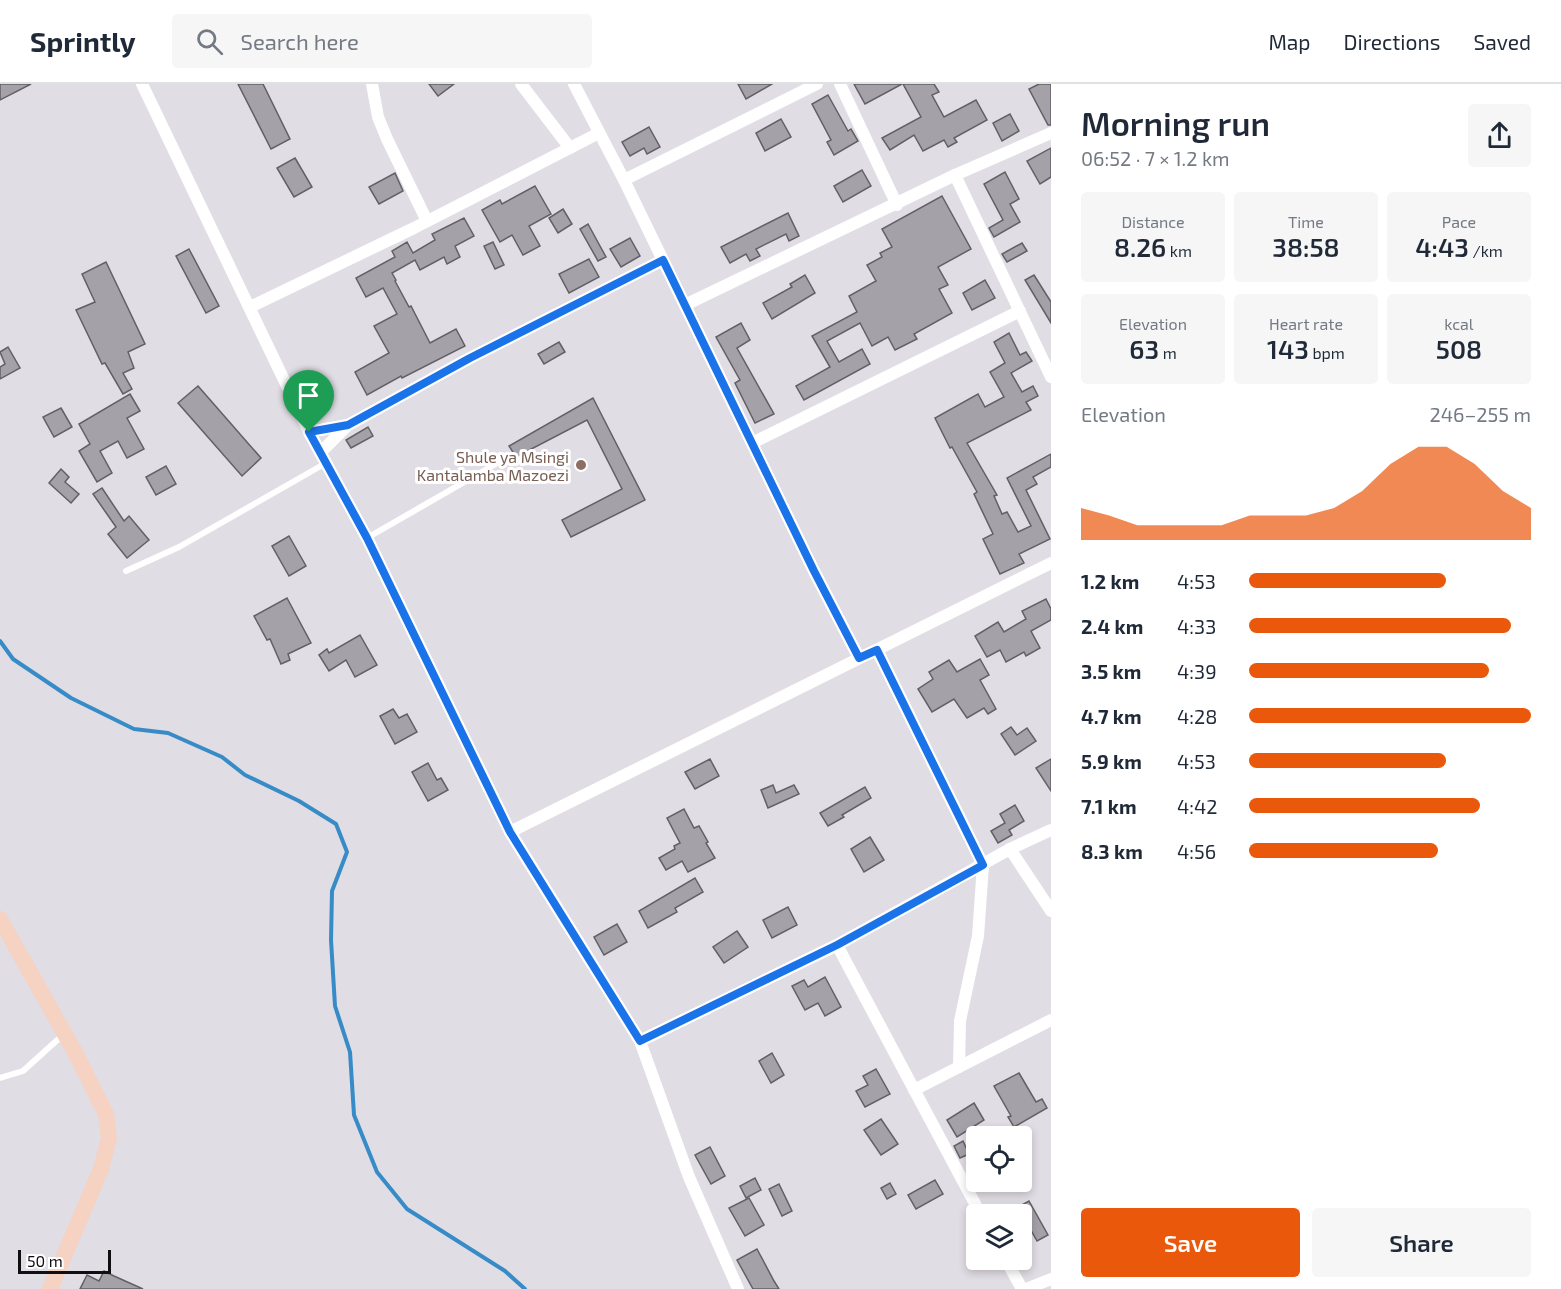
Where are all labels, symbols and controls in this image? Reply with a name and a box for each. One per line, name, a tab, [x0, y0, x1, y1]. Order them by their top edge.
search box	[172, 14, 592, 68]
text: Sprintly	[30, 24, 136, 58]
icon: search	[193, 25, 226, 58]
text: Search here	[241, 28, 359, 54]
text: Map	[1268, 29, 1311, 54]
text: Directions	[1344, 29, 1440, 54]
text: Saved	[1473, 29, 1531, 54]
text: Morning run	[1081, 103, 1270, 143]
button: share	[1468, 104, 1531, 167]
text: 06:52 · 7 × 1.2 km	[1081, 146, 1230, 170]
text: Distance	[1121, 212, 1185, 231]
text: Time	[1288, 212, 1324, 231]
text: Pace	[1442, 212, 1476, 231]
text: 8.26	[1114, 231, 1166, 262]
text: 38:58	[1272, 231, 1340, 262]
text: 4:43	[1415, 231, 1469, 262]
text: km	[1166, 241, 1192, 260]
text: /km	[1469, 241, 1503, 260]
text: Elevation	[1119, 314, 1187, 333]
text: Heart rate	[1269, 314, 1343, 333]
text: kcal	[1444, 314, 1474, 333]
text: 63	[1129, 333, 1159, 364]
text: 143	[1267, 333, 1309, 364]
text: 508	[1436, 333, 1482, 364]
text: m	[1159, 343, 1177, 362]
text: bpm	[1309, 343, 1345, 362]
pin	[283, 370, 334, 432]
icon: arrive	[292, 379, 325, 412]
text: Elevation	[1081, 402, 1166, 426]
text: 246–255 m	[1430, 402, 1531, 426]
place label: Shule ya Msingi Kantalamba Mazoezi	[417, 447, 569, 484]
marker: Shule ya Msingi Kantalamba Mazoezi	[574, 458, 588, 472]
text: 1.2 km	[1081, 569, 1139, 593]
text: 4:53	[1177, 569, 1216, 593]
text: 2.4 km	[1081, 614, 1143, 638]
text: 4:33	[1177, 614, 1216, 638]
text: 3.5 km	[1081, 659, 1141, 683]
text: 4:39	[1177, 659, 1217, 683]
text: 4.7 km	[1081, 704, 1142, 728]
text: 4:28	[1177, 704, 1217, 728]
text: 5.9 km	[1081, 749, 1142, 773]
text: 4:53	[1177, 749, 1216, 773]
text: 7.1 km	[1081, 794, 1137, 818]
text: 4:42	[1177, 794, 1218, 818]
text: 8.3 km	[1081, 839, 1143, 863]
text: 4:56	[1177, 839, 1216, 863]
map controls	[966, 1126, 1032, 1270]
button: locate	[966, 1126, 1032, 1192]
button: layers	[966, 1204, 1032, 1270]
button: Save	[1081, 1208, 1300, 1277]
button: Share	[1312, 1208, 1531, 1277]
scale bar	[18, 1247, 111, 1274]
text: 50 m	[27, 1251, 63, 1270]

